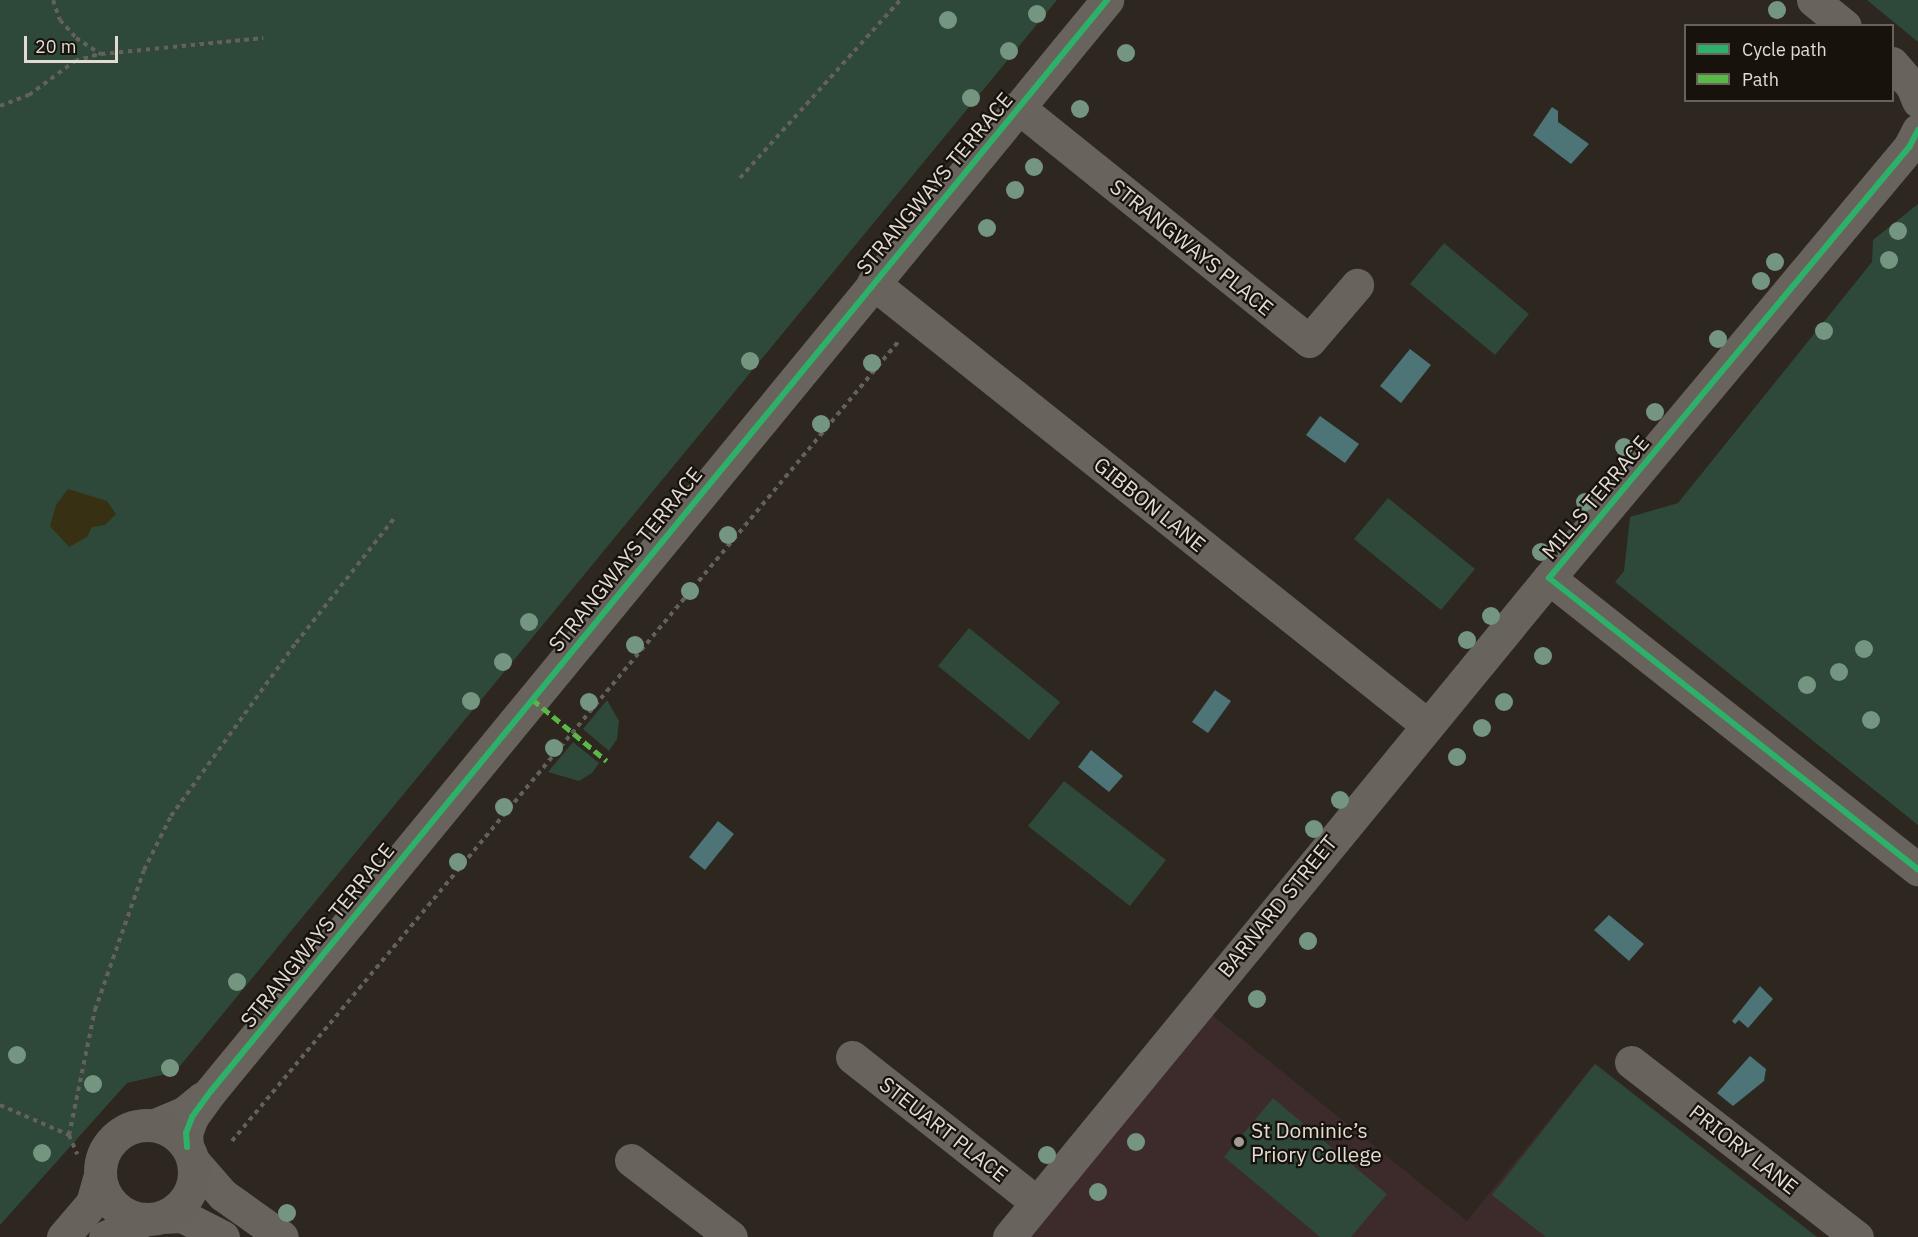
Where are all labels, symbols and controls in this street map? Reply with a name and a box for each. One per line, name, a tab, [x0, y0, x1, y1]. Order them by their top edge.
scale bar	[27, 24, 122, 62]
legend	[1684, 24, 1894, 102]
text: 20 m	[35, 35, 77, 58]
text: Cycle path	[1742, 38, 1827, 61]
text: Path	[1742, 68, 1779, 91]
street label: STRANGWAYS TERRACE	[850, 87, 1018, 279]
street label: STRANGWAYS PLACE	[1105, 174, 1279, 320]
street label: MILLS TERRACE	[1536, 430, 1654, 564]
street label: GIBBON LANE	[1089, 451, 1211, 557]
street label: STRANGWAYS TERRACE	[543, 462, 707, 656]
street label: BARNARD STREET	[1212, 830, 1342, 982]
street label: STRANGWAYS TERRACE	[235, 838, 399, 1032]
street label: STEUART PLACE	[875, 1071, 1013, 1187]
street label: PRIORY LANE	[1685, 1099, 1803, 1199]
place label: St Dominic’s Priory College	[1251, 1117, 1382, 1167]
marker: St Dominic’s Priory College	[1232, 1135, 1246, 1149]

